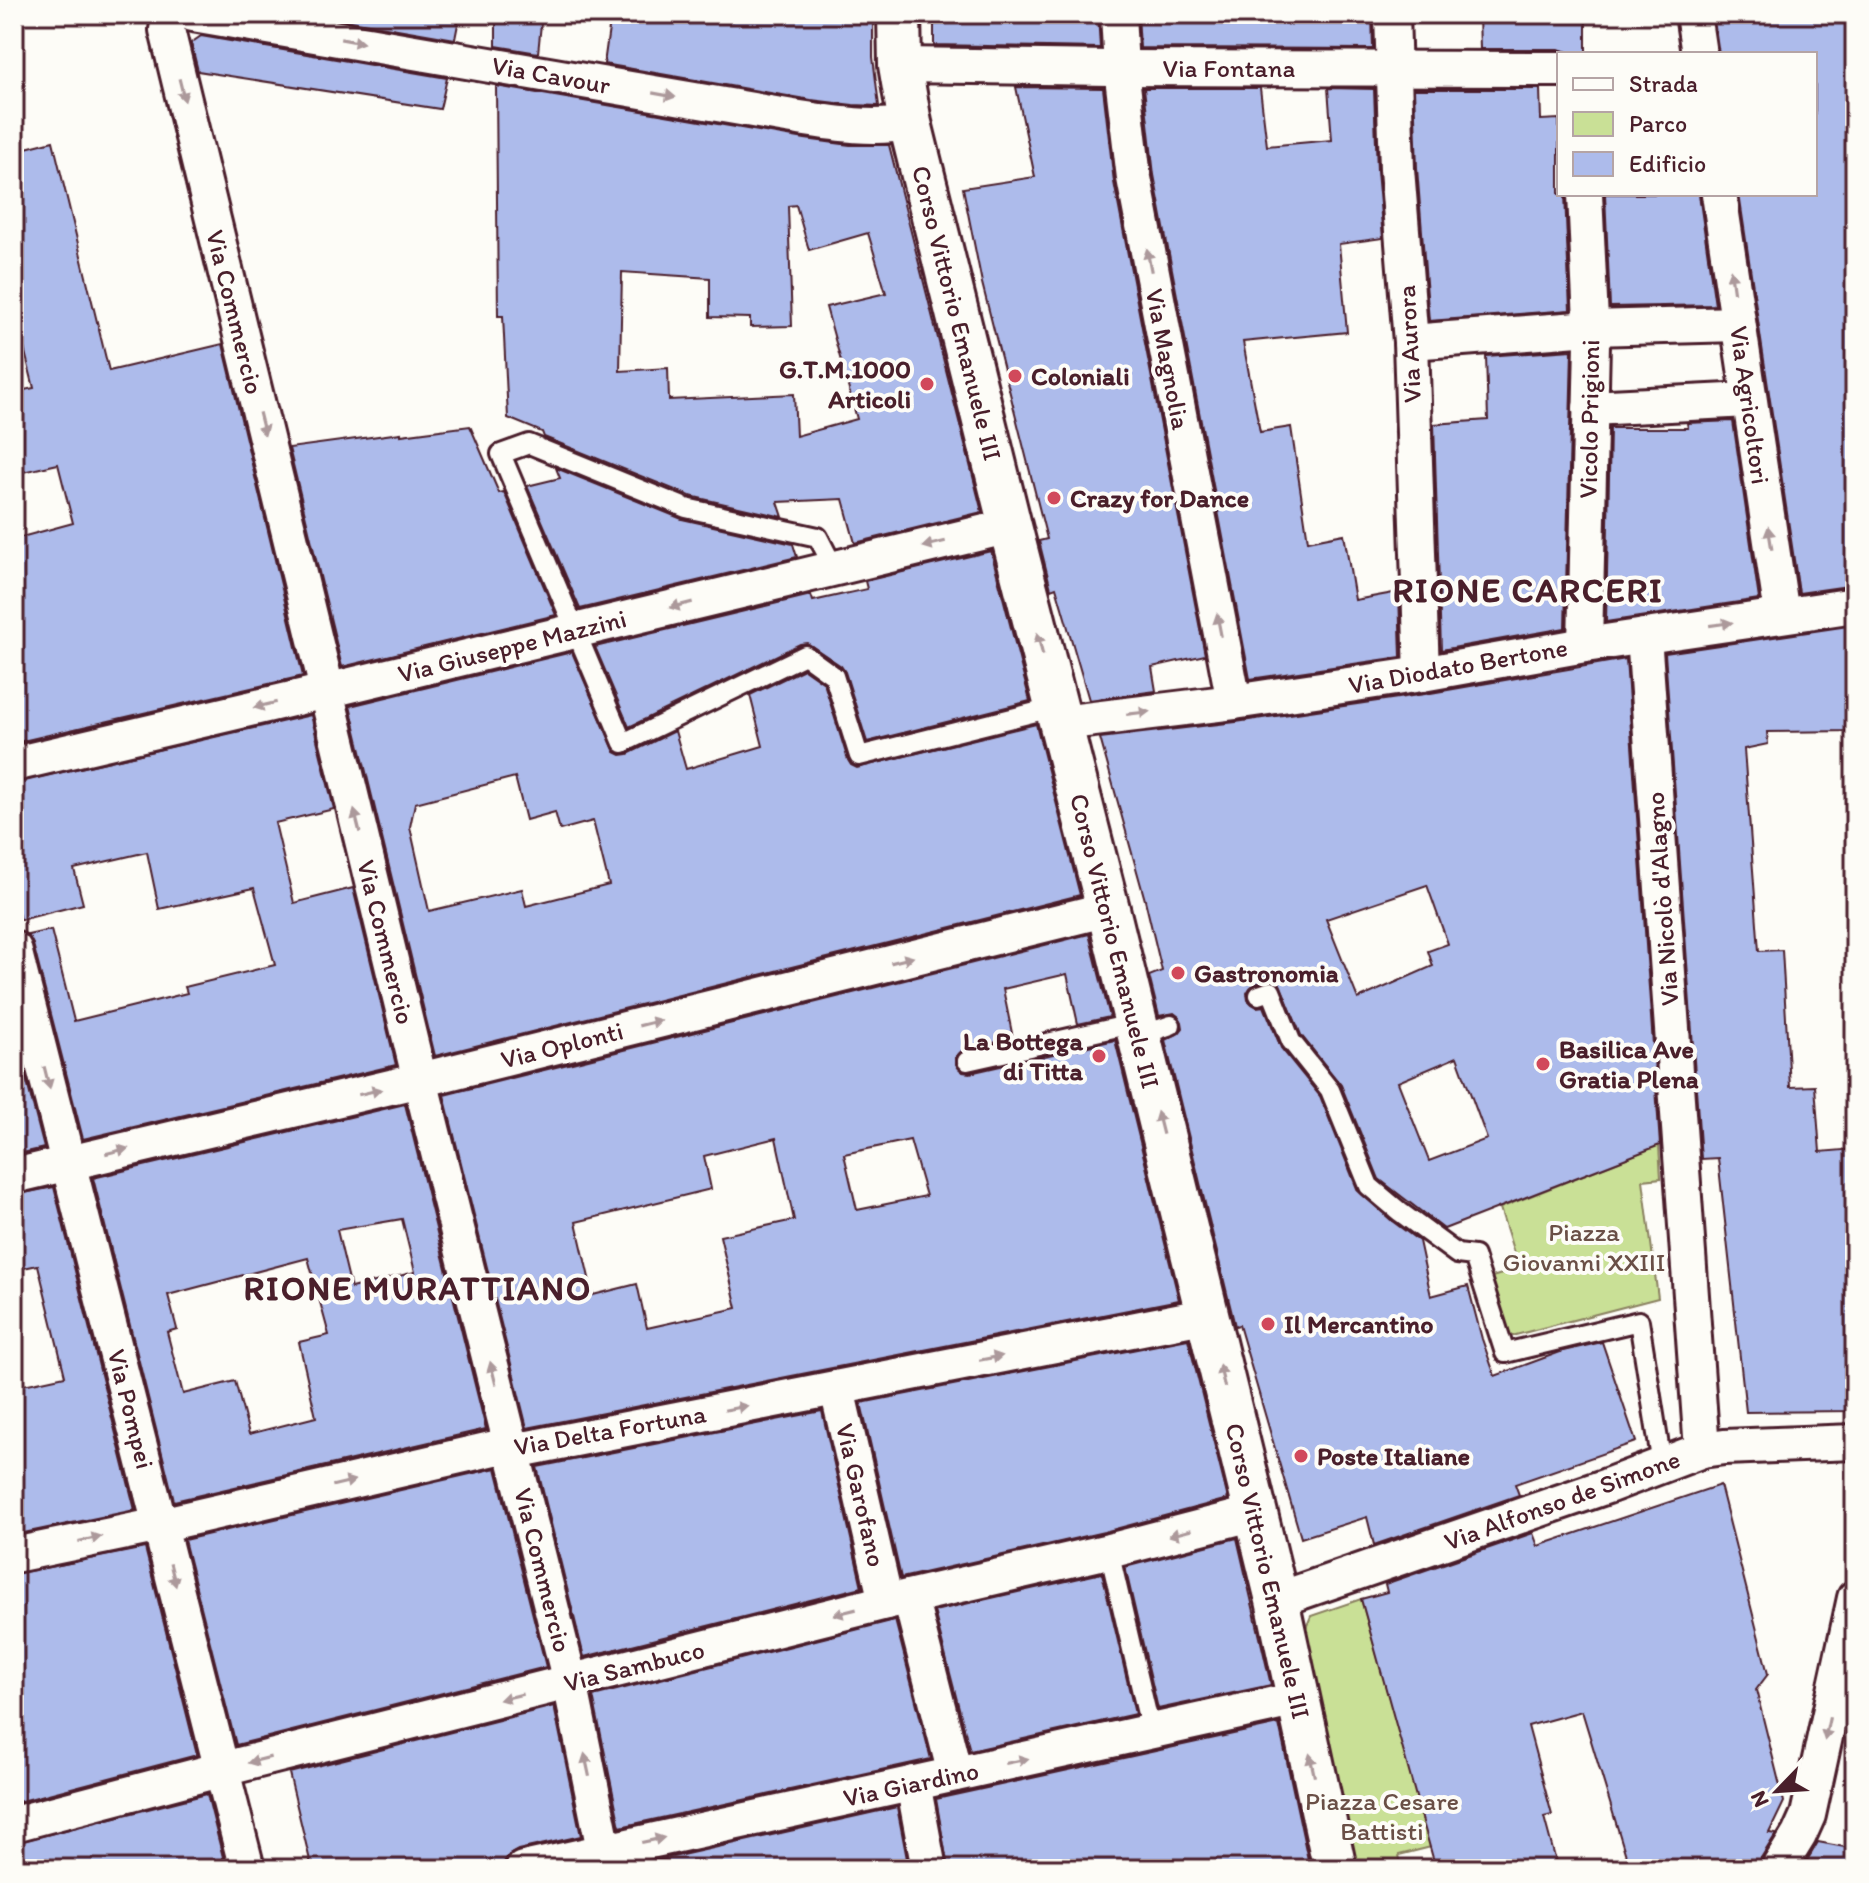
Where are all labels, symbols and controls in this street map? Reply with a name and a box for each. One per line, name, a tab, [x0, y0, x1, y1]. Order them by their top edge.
one-way arrow	[340, 36, 365, 48]
street label: Via Cavour	[489, 49, 613, 101]
street label: Via Fontana	[1163, 52, 1296, 84]
legend	[1557, 52, 1817, 196]
text: Strada	[1629, 69, 1698, 98]
one-way arrow	[176, 78, 188, 103]
one-way arrow	[651, 89, 676, 101]
text: Parco	[1629, 109, 1687, 138]
text: Edificio	[1629, 149, 1706, 178]
street label: Corso Vittorio Emanuele III	[905, 162, 1009, 464]
street label: Via Commercio	[199, 227, 271, 397]
one-way arrow	[1143, 247, 1155, 272]
one-way arrow	[1725, 268, 1738, 293]
street label: Via Aurora	[1390, 284, 1428, 404]
street label: Via Magnolia	[1139, 286, 1197, 433]
street label: Via Agricoltori	[1723, 324, 1777, 486]
street label: Vicolo Prigioni	[1572, 339, 1606, 499]
place label: G.T.M.1000 Articoli	[779, 353, 911, 415]
place label: Coloniali	[1031, 360, 1130, 392]
marker: Coloniali	[1006, 367, 1024, 385]
marker: G.T.M.1000 Articoli	[918, 375, 936, 393]
one-way arrow	[257, 412, 269, 437]
place label: Crazy for Dance	[1070, 482, 1249, 514]
marker: Crazy for Dance	[1045, 489, 1063, 507]
one-way arrow	[1763, 525, 1776, 550]
one-way arrow	[921, 538, 946, 551]
district label: RIONE CARCERI	[1392, 570, 1664, 611]
one-way arrow	[668, 599, 693, 611]
street label: Via Giuseppe Mazzini	[394, 602, 630, 690]
one-way arrow	[1212, 613, 1224, 638]
one-way arrow	[1709, 617, 1734, 630]
one-way arrow	[1034, 631, 1046, 656]
street label: Via Diodato Bertone	[1346, 631, 1570, 701]
one-way arrow	[252, 700, 277, 712]
one-way arrow	[1126, 707, 1151, 720]
street label: Corso Vittorio Emanuele III	[1063, 790, 1167, 1092]
street label: Via Nicolò d'Alagno	[1639, 791, 1685, 1007]
one-way arrow	[351, 809, 363, 834]
street label: Via Commercio	[350, 857, 422, 1027]
one-way arrow	[890, 954, 915, 966]
place label: Gastronomia	[1194, 957, 1339, 989]
marker: Gastronomia	[1169, 964, 1187, 982]
street label: Via Oplonti	[498, 1014, 626, 1076]
one-way arrow	[637, 1016, 662, 1029]
place label: La Bottega di Titta	[963, 1025, 1084, 1087]
place label: Basilica Ave Gratia Plena	[1559, 1033, 1699, 1095]
marker: La Bottega di Titta	[1090, 1047, 1108, 1065]
marker: Basilica Ave Gratia Plena	[1534, 1055, 1552, 1073]
one-way arrow	[41, 1066, 53, 1091]
one-way arrow	[358, 1085, 383, 1098]
one-way arrow	[1154, 1111, 1166, 1136]
one-way arrow	[105, 1145, 130, 1157]
park label: Piazza Giovanni XXIII	[1502, 1216, 1666, 1278]
district label: RIONE MURATTIANO	[244, 1268, 592, 1309]
place label: Il Mercantino	[1284, 1308, 1434, 1340]
marker: Il Mercantino	[1259, 1315, 1277, 1333]
street label: Via Pompei	[101, 1346, 161, 1472]
one-way arrow	[979, 1351, 1004, 1364]
one-way arrow	[486, 1360, 499, 1385]
one-way arrow	[1216, 1363, 1228, 1388]
street label: Via Delta Fortuna	[511, 1397, 709, 1463]
one-way arrow	[724, 1402, 749, 1414]
street label: Via Garofano	[829, 1420, 893, 1570]
street label: Corso Vittorio Emanuele III	[1218, 1420, 1318, 1722]
place label: Poste Italiane	[1317, 1440, 1470, 1472]
street label: Via Alfonso de Simone	[1440, 1442, 1684, 1558]
marker: Poste Italiane	[1292, 1447, 1310, 1465]
one-way arrow	[332, 1476, 357, 1488]
street label: Via Commercio	[507, 1485, 579, 1655]
one-way arrow	[1167, 1527, 1192, 1539]
one-way arrow	[78, 1532, 103, 1545]
one-way arrow	[167, 1562, 180, 1587]
one-way arrow	[832, 1607, 857, 1619]
street label: Via Sambuco	[560, 1633, 708, 1699]
one-way arrow	[499, 1691, 524, 1703]
one-way arrow	[1820, 1717, 1833, 1742]
north arrow	[1737, 1751, 1817, 1831]
one-way arrow	[580, 1752, 593, 1777]
one-way arrow	[1306, 1753, 1318, 1778]
street label: Via Giardino	[840, 1754, 982, 1814]
one-way arrow	[1005, 1754, 1030, 1767]
one-way arrow	[247, 1755, 272, 1767]
park label: Piazza Cesare Battisti	[1305, 1785, 1459, 1847]
text: N	[1744, 1787, 1775, 1812]
one-way arrow	[641, 1833, 666, 1846]

